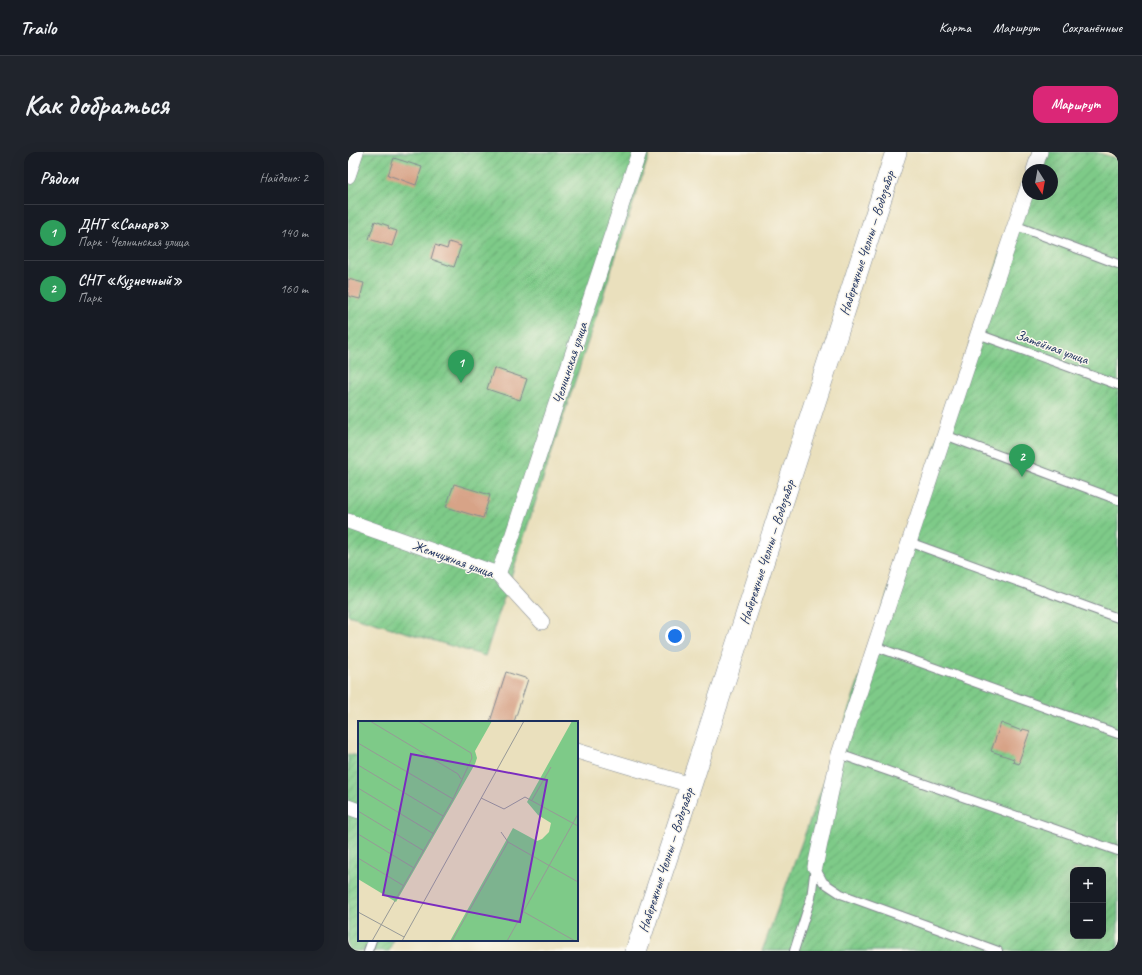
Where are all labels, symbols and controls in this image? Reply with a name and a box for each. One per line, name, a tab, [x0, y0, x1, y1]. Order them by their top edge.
text: Trailo	[20, 16, 56, 40]
text: Карта	[939, 19, 971, 36]
text: Маршрут	[993, 19, 1039, 36]
text: Сохранённые	[1061, 19, 1122, 36]
button: Маршрут	[1033, 86, 1118, 123]
text: Как добраться	[24, 87, 169, 122]
north arrow	[1022, 164, 1058, 200]
text: Рядом	[40, 168, 78, 189]
street label: Набережные Челны — Водозабор	[836, 168, 899, 317]
text: Найдено: 2	[260, 170, 308, 186]
text: ДНТ «Санаръ»	[78, 215, 169, 234]
text: 1	[50, 225, 56, 241]
text: 140 m	[280, 225, 308, 241]
text: Парк · Челнинская улица	[78, 234, 189, 250]
text: СНТ «Кузнечный»	[78, 271, 182, 290]
text: 2	[50, 281, 56, 297]
text: 160 m	[280, 281, 308, 297]
text: Парк	[78, 290, 101, 306]
street label: Челнинская улица	[549, 319, 591, 406]
street label: Затейная улица	[1013, 326, 1092, 368]
pin: 1	[448, 350, 474, 383]
pin: 2	[1009, 444, 1035, 477]
street label: Набережные Челны — Водозабор	[736, 477, 799, 626]
street label: Жемчужная улица	[410, 536, 497, 582]
your location	[665, 626, 685, 646]
inset map	[358, 721, 578, 941]
street label: Набережные Челны — Водозабор	[635, 785, 698, 934]
map controls	[1070, 867, 1106, 939]
button: +	[1070, 867, 1106, 903]
button: −	[1070, 903, 1106, 939]

